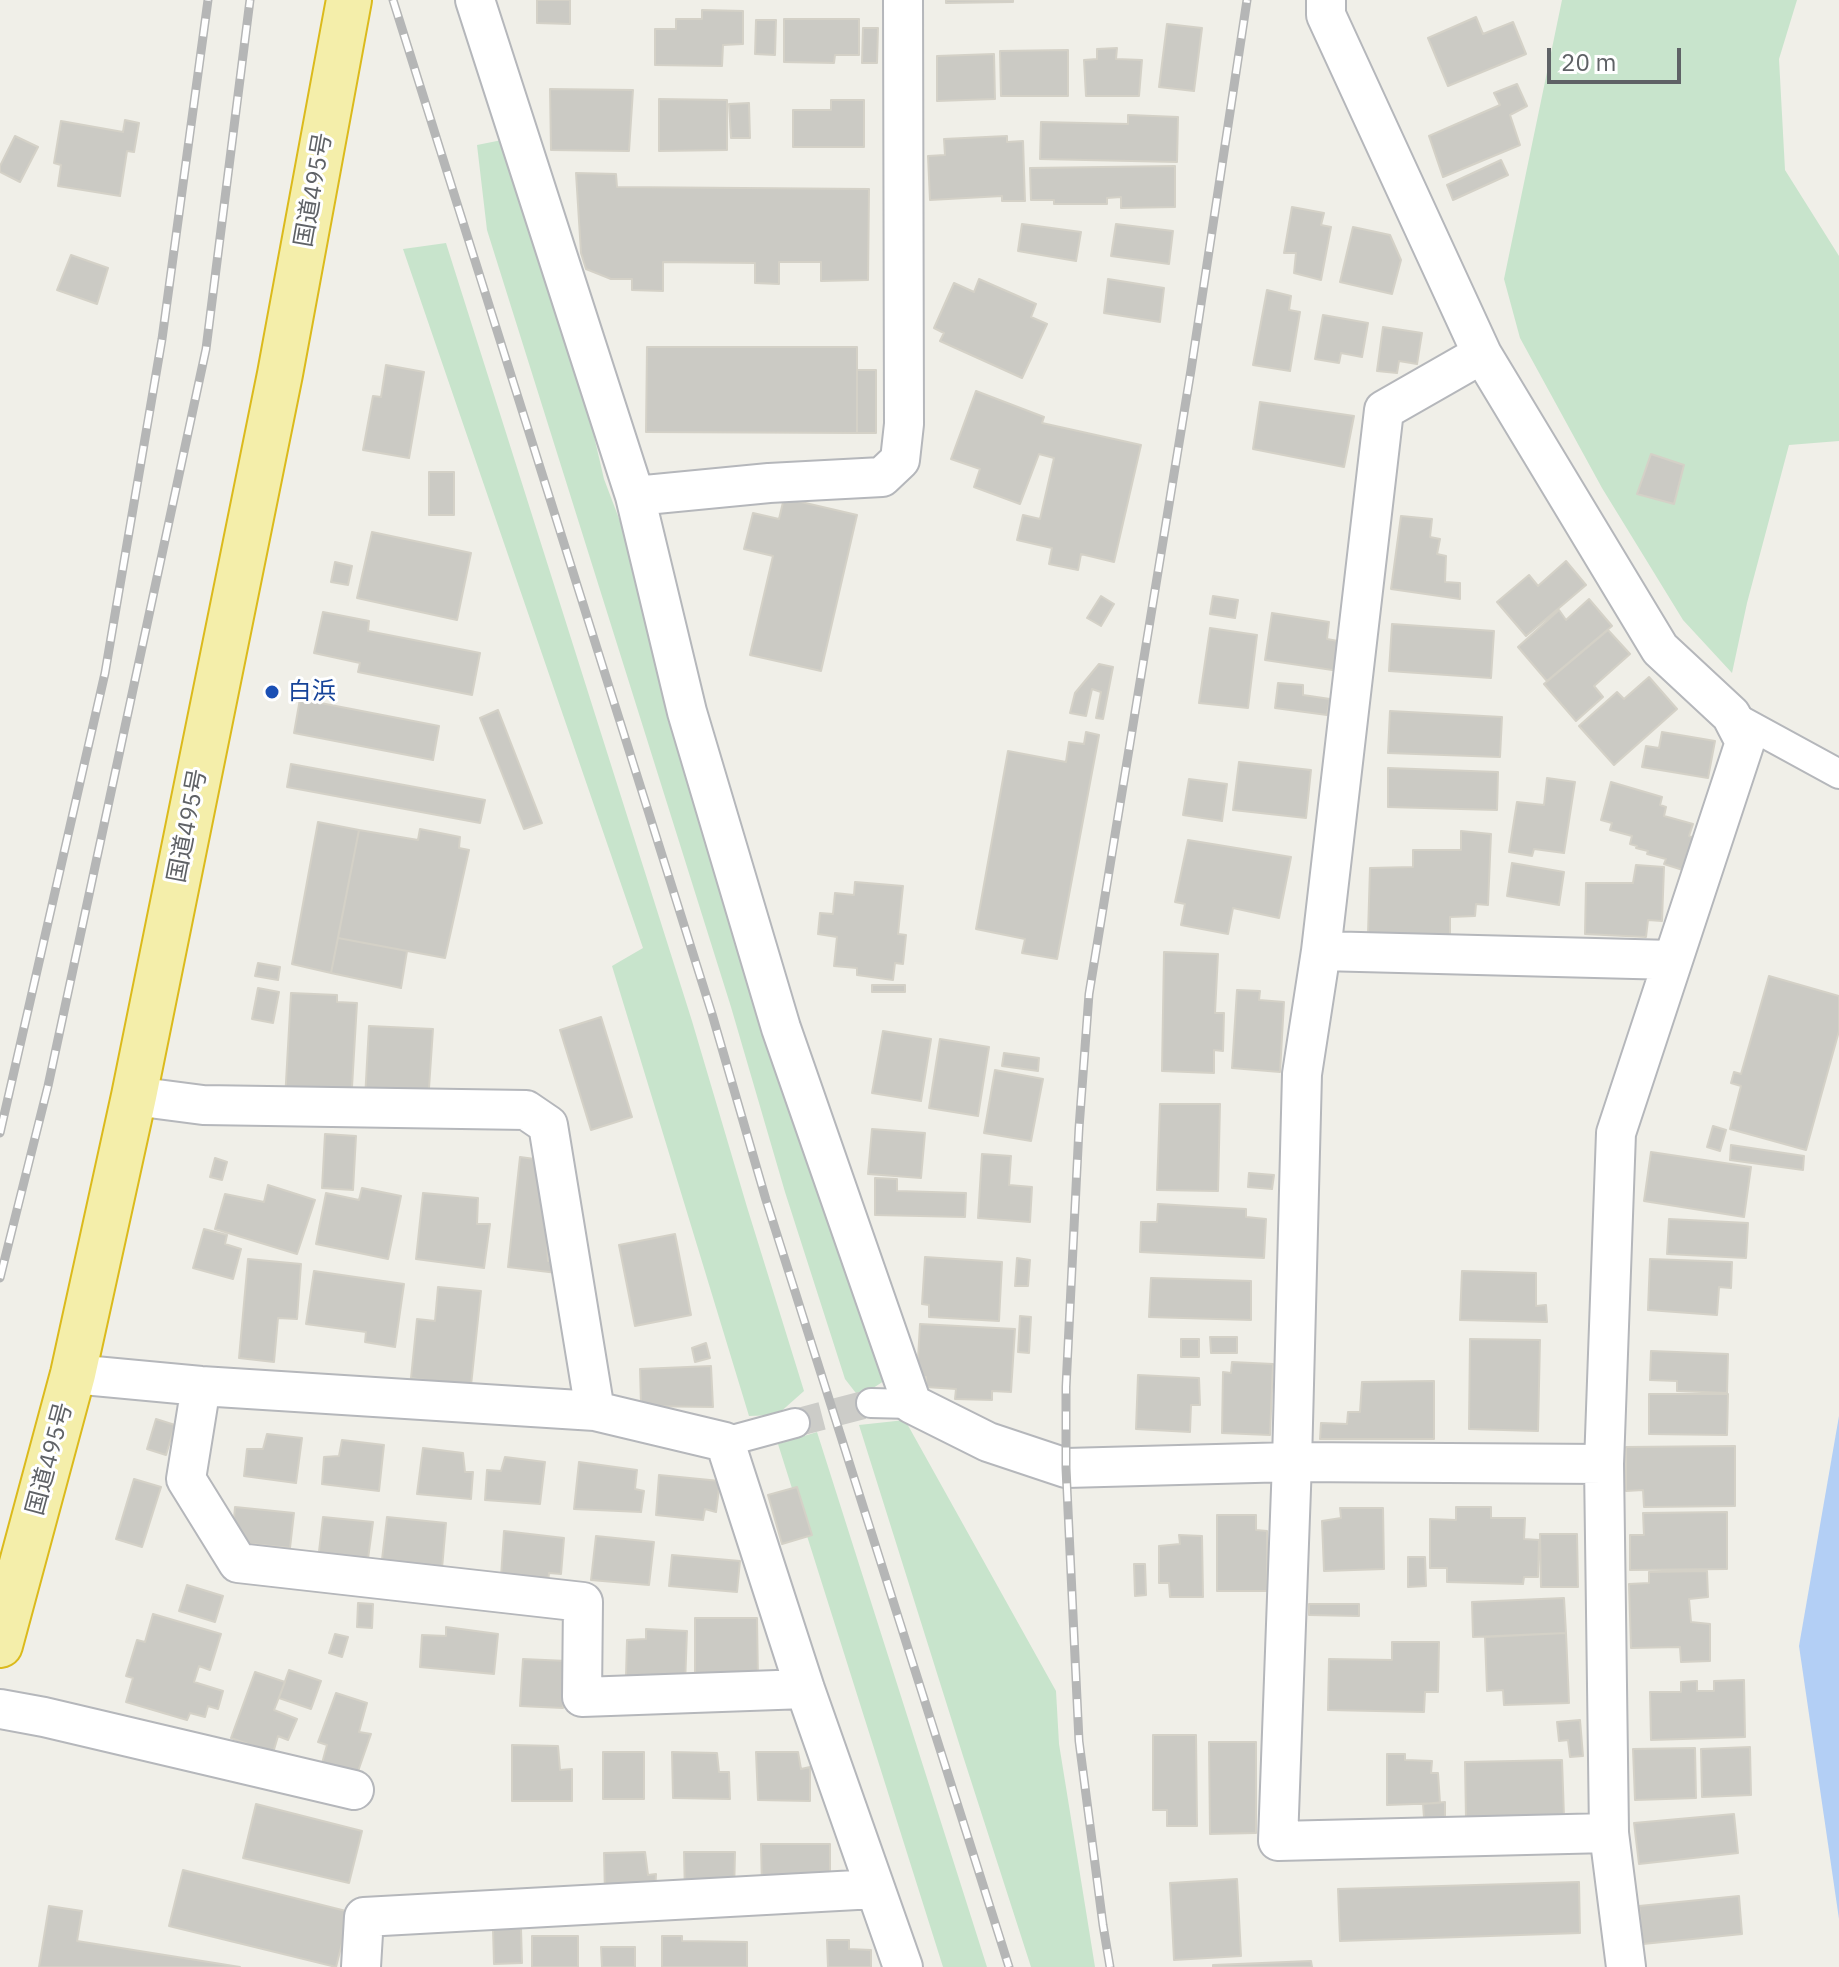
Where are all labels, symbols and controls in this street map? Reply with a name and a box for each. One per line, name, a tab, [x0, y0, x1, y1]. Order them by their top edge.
scale bar	[1551, 32, 1685, 82]
text: 20 m	[1561, 46, 1616, 78]
street label: 国道495号	[290, 131, 338, 249]
place label: 白浜	[288, 678, 336, 706]
marker: 白浜	[263, 683, 281, 701]
street label: 国道495号	[163, 767, 213, 885]
street label: 国道495号	[21, 1400, 79, 1518]

